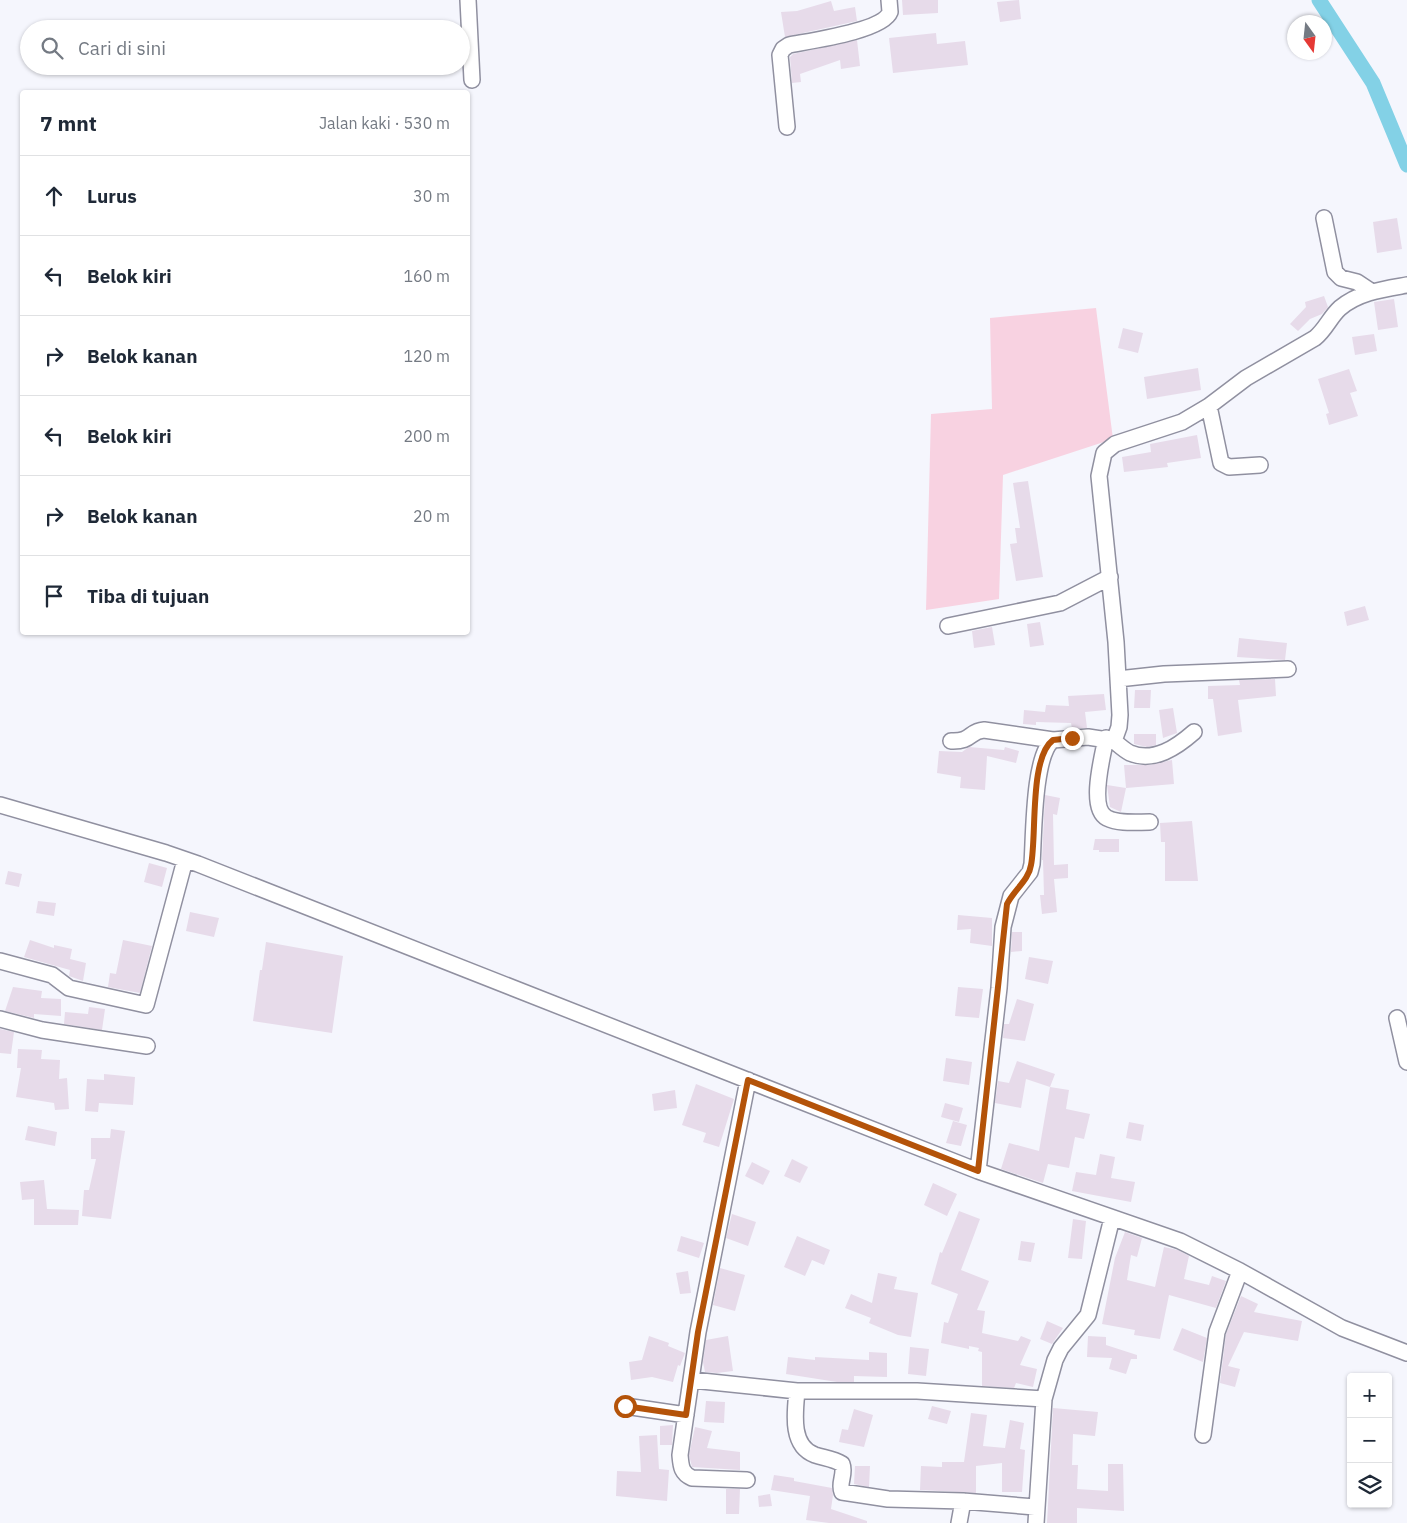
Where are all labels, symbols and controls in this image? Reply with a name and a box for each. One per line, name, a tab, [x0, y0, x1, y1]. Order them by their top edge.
north arrow	[1287, 15, 1332, 60]
search box	[20, 20, 470, 75]
icon: search	[38, 34, 66, 62]
text: Cari di sini	[78, 36, 166, 60]
text: 7 mnt	[40, 109, 97, 137]
text: Jalan kaki · 530 m	[319, 113, 450, 133]
icon: ahead	[40, 182, 68, 210]
text: Lurus	[87, 184, 137, 208]
text: 30 m	[413, 186, 450, 206]
icon: left	[40, 262, 68, 290]
text: Belok kiri	[87, 264, 172, 288]
text: 160 m	[403, 266, 450, 286]
icon: right	[40, 342, 68, 370]
text: Belok kanan	[87, 344, 198, 368]
text: 120 m	[403, 346, 450, 366]
icon: left	[40, 422, 68, 450]
text: Belok kiri	[87, 424, 172, 448]
text: 200 m	[403, 426, 450, 446]
icon: right	[40, 502, 68, 530]
text: Belok kanan	[87, 504, 198, 528]
text: 20 m	[413, 506, 450, 526]
icon: arrive	[40, 582, 68, 610]
text: Tiba di tujuan	[87, 584, 209, 608]
route end	[1061, 727, 1084, 750]
map controls	[1347, 1373, 1392, 1508]
button: +	[1347, 1373, 1392, 1418]
route start	[614, 1395, 637, 1418]
button: −	[1347, 1418, 1392, 1463]
button: layers	[1347, 1463, 1392, 1508]

